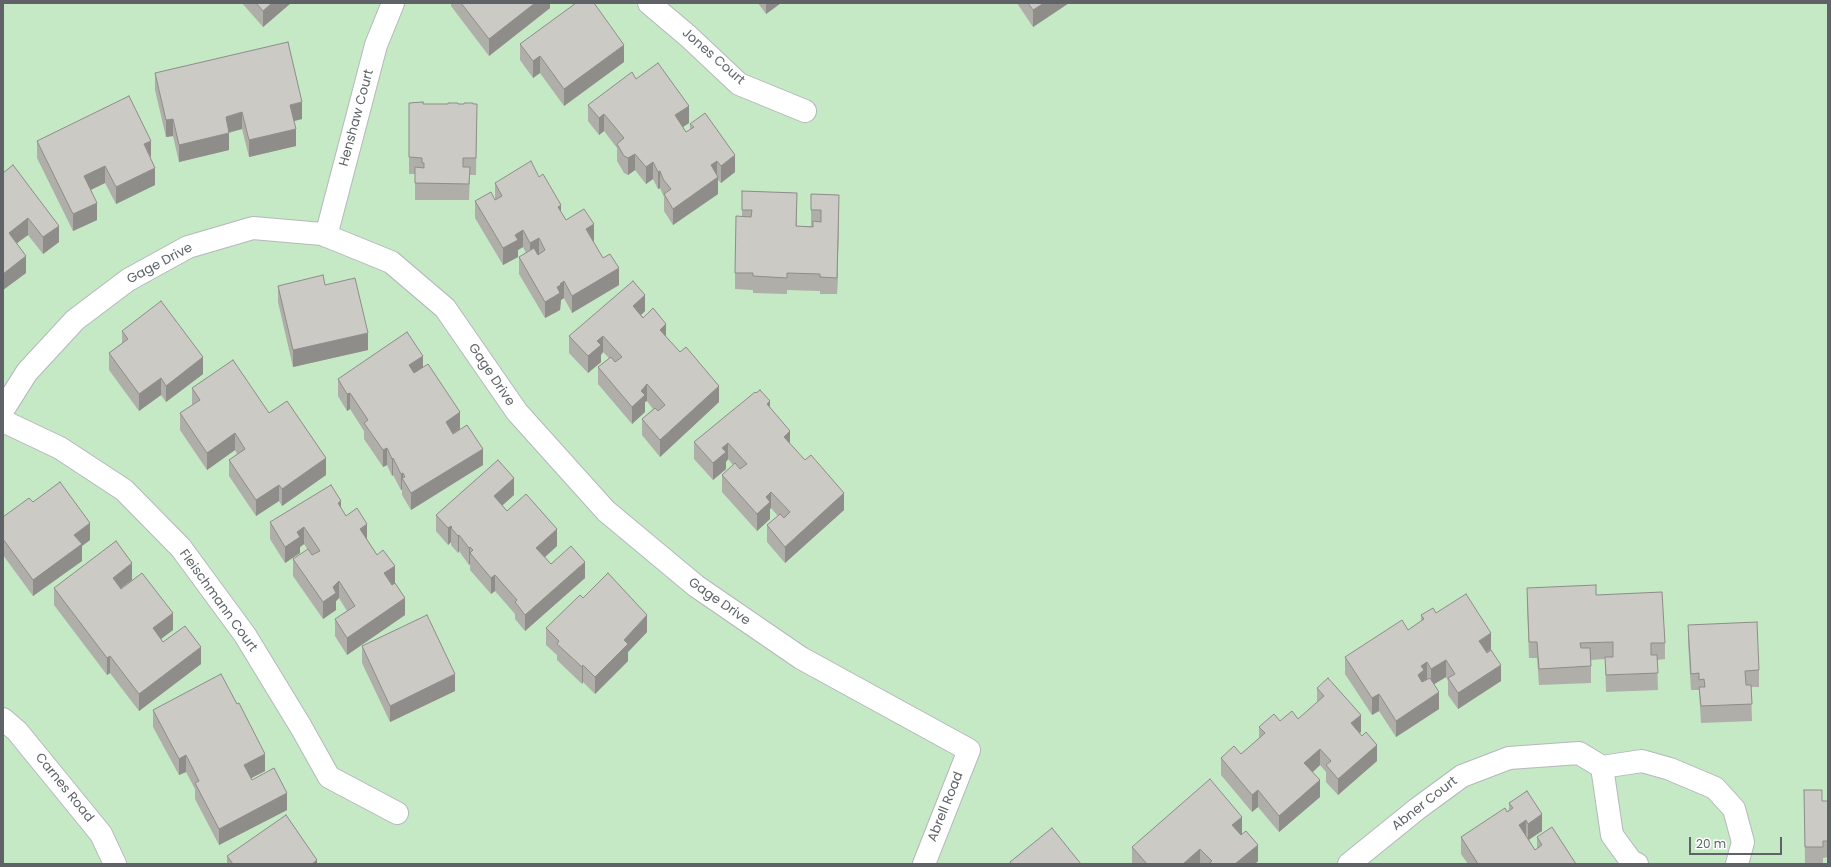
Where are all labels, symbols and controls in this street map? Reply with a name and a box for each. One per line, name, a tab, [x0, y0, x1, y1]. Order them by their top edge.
street label: Jones Court	[678, 25, 748, 89]
street label: Henshaw Court	[337, 68, 377, 168]
street label: Gage Drive	[125, 240, 195, 288]
street label: Gage Drive	[464, 341, 518, 409]
street label: Fleischmann Court	[176, 547, 260, 655]
street label: Gage Drive	[685, 575, 753, 629]
street label: Carnes Road	[31, 750, 97, 826]
street label: Abrell Road	[925, 770, 967, 844]
street label: Abner Court	[1389, 774, 1461, 834]
scale bar	[1691, 829, 1784, 855]
text: 20 m	[1696, 835, 1726, 852]

